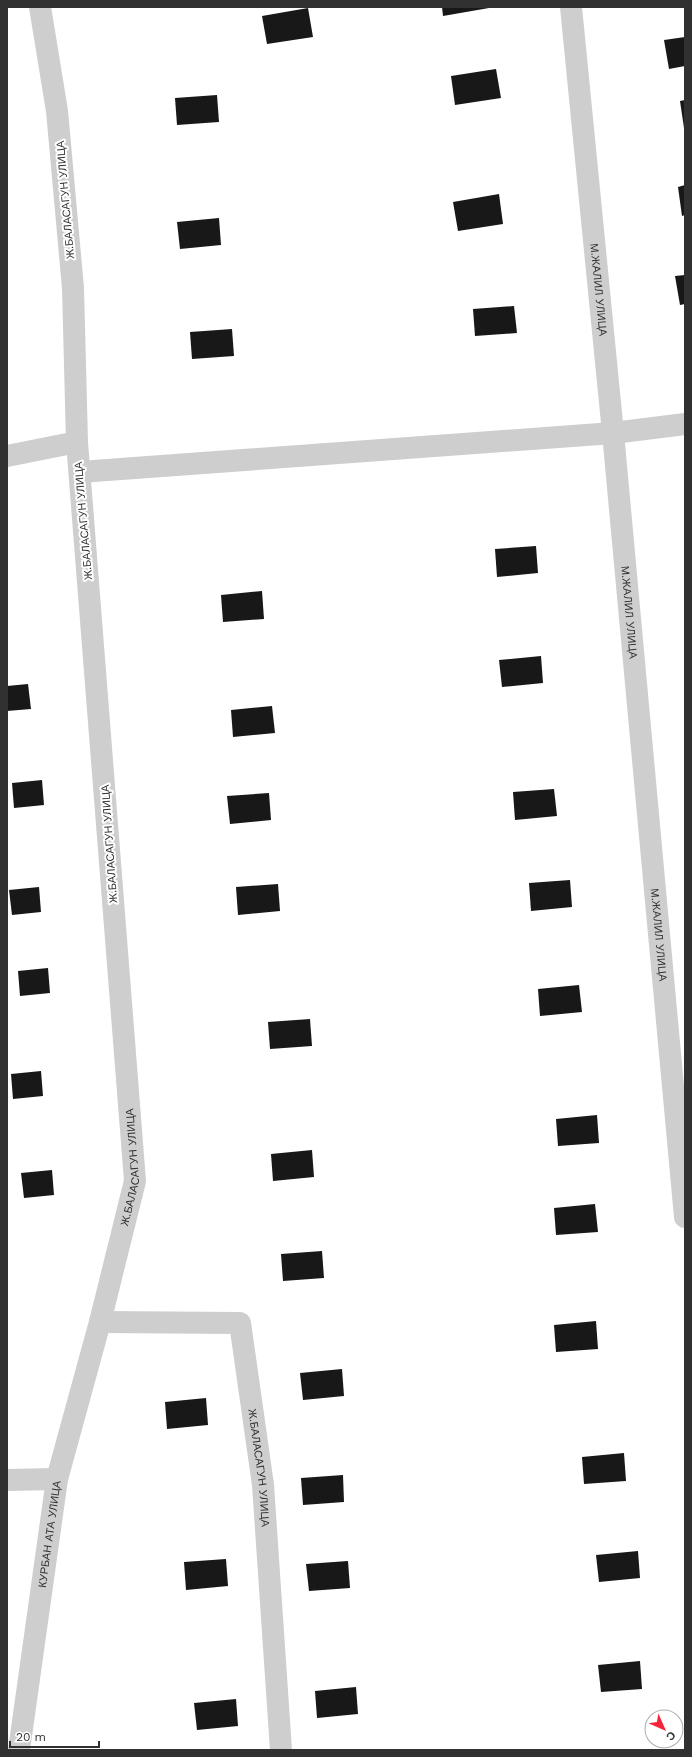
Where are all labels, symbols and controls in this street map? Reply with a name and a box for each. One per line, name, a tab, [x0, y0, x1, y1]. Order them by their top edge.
street label: Ж.БАЛАСАГУН УЛИЦА	[54, 140, 77, 260]
street label: М.ЖАЛИЛ УЛИЦА	[587, 243, 609, 337]
street label: Ж.БАЛАСАГУН УЛИЦА	[72, 461, 95, 581]
street label: М.ЖАЛИЛ УЛИЦА	[618, 565, 640, 660]
street label: Ж.БАЛАСАГУН УЛИЦА	[99, 784, 120, 904]
street label: М.ЖАЛИЛ УЛИЦА	[648, 888, 669, 983]
street label: Ж.БАЛАСАГУН УЛИЦА	[118, 1107, 143, 1228]
street label: Ж.БАЛАСАГУН УЛИЦА	[245, 1408, 272, 1528]
street label: КУРБАН АТА УЛИЦА	[36, 1479, 64, 1589]
north arrow	[644, 1709, 684, 1749]
scale bar	[10, 1723, 99, 1749]
text: С	[663, 1728, 678, 1743]
text: 20 m	[16, 1730, 46, 1744]

